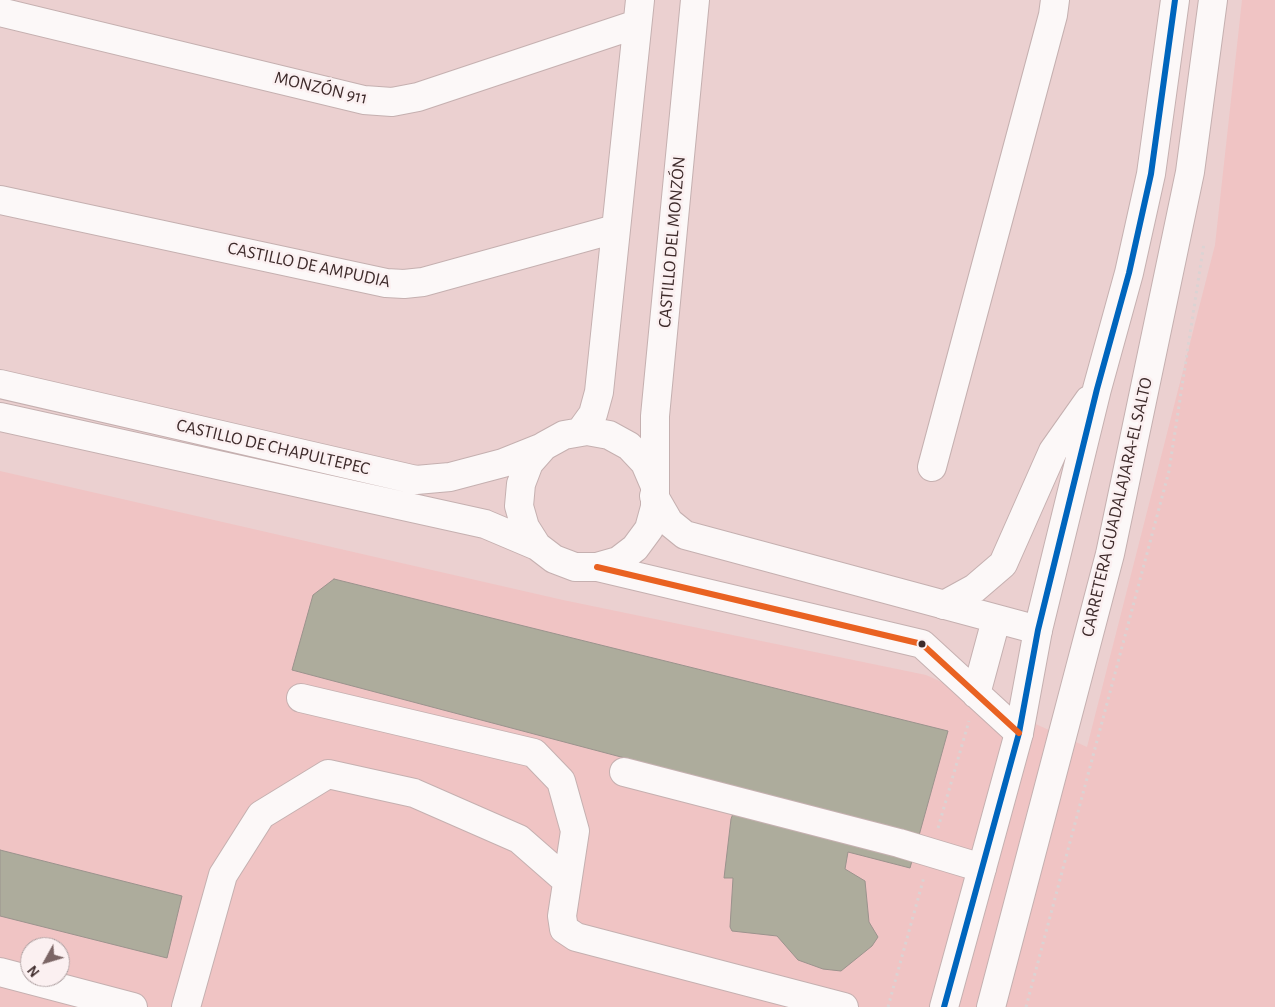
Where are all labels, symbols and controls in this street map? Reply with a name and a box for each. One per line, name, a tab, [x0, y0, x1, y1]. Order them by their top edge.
street label: MONZÓN 911	[272, 67, 370, 109]
street label: CASTILLO DEL MONZÓN	[654, 155, 690, 329]
street label: CASTILLO DE AMPUDIA	[226, 237, 392, 293]
street label: CARRETERA GUADALAJARA-EL SALTO	[1077, 375, 1157, 639]
street label: CASTILLO DE CHAPULTEPEC	[174, 414, 372, 480]
unlabelled marker	[917, 639, 927, 649]
north arrow	[20, 937, 70, 987]
text: N	[26, 963, 43, 979]

